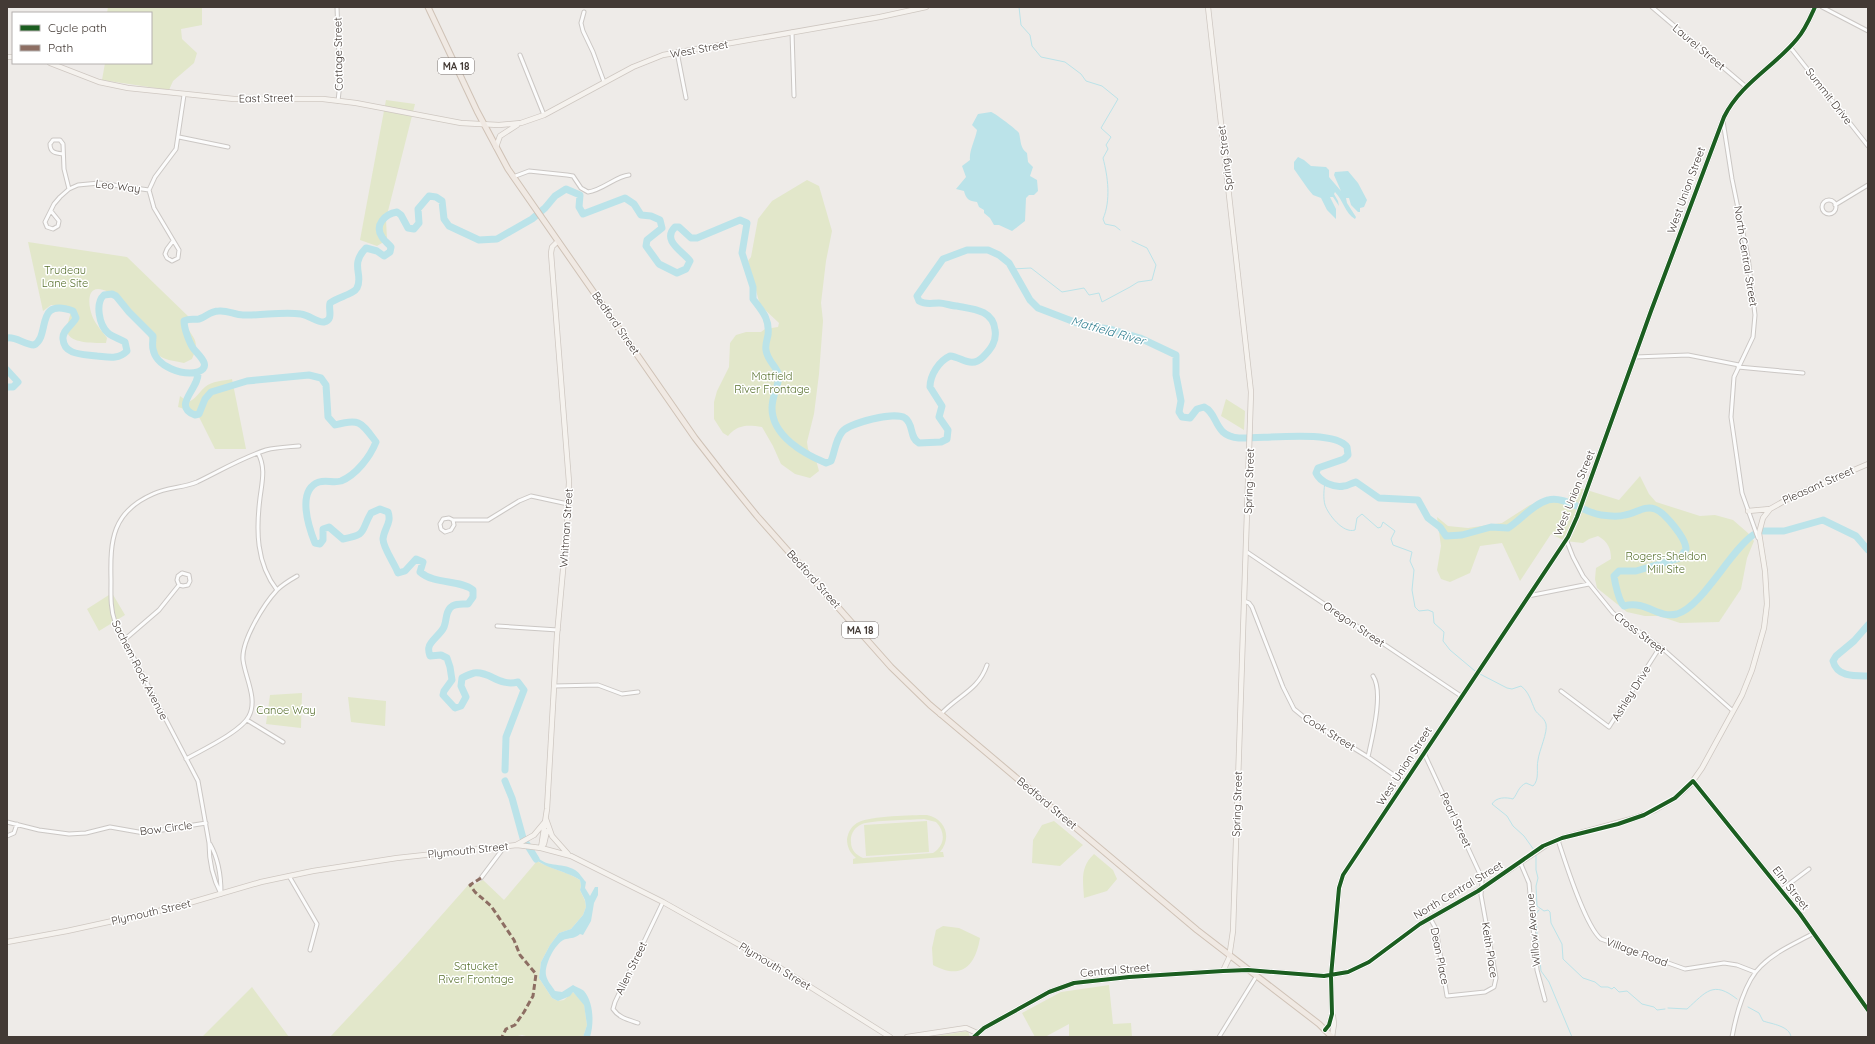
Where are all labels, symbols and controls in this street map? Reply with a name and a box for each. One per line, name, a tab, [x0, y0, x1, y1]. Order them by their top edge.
legend	[12, 12, 152, 64]
street label: Cottage Street	[330, 17, 346, 91]
text: Cycle path	[48, 20, 107, 35]
street label: Laurel Street	[1670, 21, 1728, 73]
street label: West Street	[669, 37, 729, 61]
text: Path	[48, 40, 73, 55]
road number: MA 18	[438, 58, 474, 74]
street label: Summit Drive	[1803, 65, 1855, 127]
street label: East Street	[238, 91, 294, 105]
street label: Spring Street	[1214, 124, 1236, 191]
street label: West Union Street	[1664, 145, 1708, 235]
street label: Leo Way	[95, 176, 141, 196]
street label: North Central Street	[1731, 205, 1761, 308]
park label: Trudeau Lane Site	[42, 263, 88, 290]
street label: Bedford Street	[589, 289, 643, 358]
water label: Matfield River	[1069, 313, 1148, 349]
park label: Matfield River Frontage	[734, 369, 810, 396]
street label: Spring Street	[1241, 448, 1257, 514]
street label: West Union Street	[1550, 448, 1598, 538]
street label: Pleasant Street	[1780, 463, 1856, 507]
street label: Whitman Street	[556, 488, 576, 568]
street label: Bedford Street	[784, 547, 844, 611]
park label: Rogers-Sheldon Mill Site	[1625, 549, 1707, 576]
street label: Oregon Street	[1321, 598, 1388, 650]
street label: Cross Street	[1611, 609, 1669, 657]
street label: Sachem Rock Avenue	[109, 618, 171, 722]
road number: MA 18	[842, 622, 878, 638]
street label: Ashley Drive	[1608, 663, 1654, 723]
park label: Canoe Way	[256, 703, 316, 717]
street label: Cook Street	[1300, 710, 1358, 754]
street label: West Union Street	[1373, 724, 1435, 808]
street label: Spring Street	[1229, 771, 1245, 837]
street label: Bedford Street	[1014, 774, 1080, 832]
street label: Pearl Street	[1437, 790, 1475, 850]
street label: Bow Circle	[139, 818, 193, 838]
street label: Plymouth Street	[427, 839, 509, 861]
street label: North Central Street	[1411, 858, 1505, 922]
street label: Elm Street	[1770, 863, 1813, 913]
street label: Willow Avenue	[1523, 893, 1543, 967]
street label: Plymouth Street	[110, 896, 192, 928]
street label: Keith Place	[1479, 921, 1501, 979]
street label: Dean Place	[1428, 926, 1452, 986]
street label: Village Road	[1604, 934, 1670, 970]
street label: Allen Street	[612, 939, 650, 997]
street label: Plymouth Street	[737, 939, 814, 993]
park label: Satucket River Frontage	[438, 959, 514, 986]
street label: Central Street	[1080, 960, 1151, 980]

